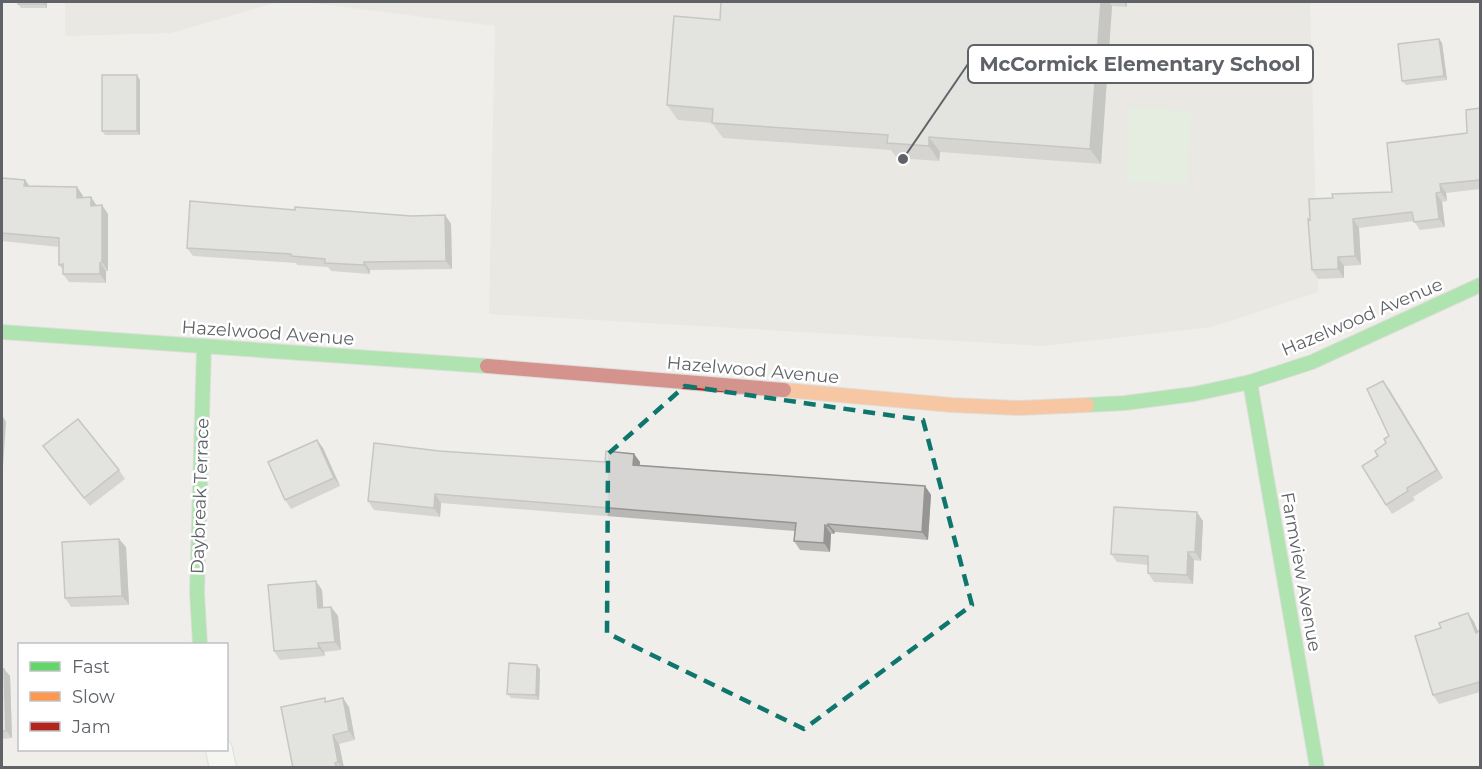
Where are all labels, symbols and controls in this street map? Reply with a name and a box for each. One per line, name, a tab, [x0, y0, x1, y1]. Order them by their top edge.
callout: McCormick Elementary School	[968, 45, 1313, 83]
text: McCormick Elementary School	[979, 52, 1301, 76]
street label: Hazelwood Avenue	[1278, 273, 1446, 361]
street label: Hazelwood Avenue	[181, 316, 355, 350]
street label: Hazelwood Avenue	[666, 352, 840, 389]
street label: Daybreak Terrace	[186, 418, 214, 574]
street label: Farmview Avenue	[1276, 491, 1326, 654]
legend	[18, 643, 228, 751]
text: Fast	[72, 656, 110, 678]
text: Slow	[72, 686, 115, 708]
text: Jam	[71, 716, 111, 738]

